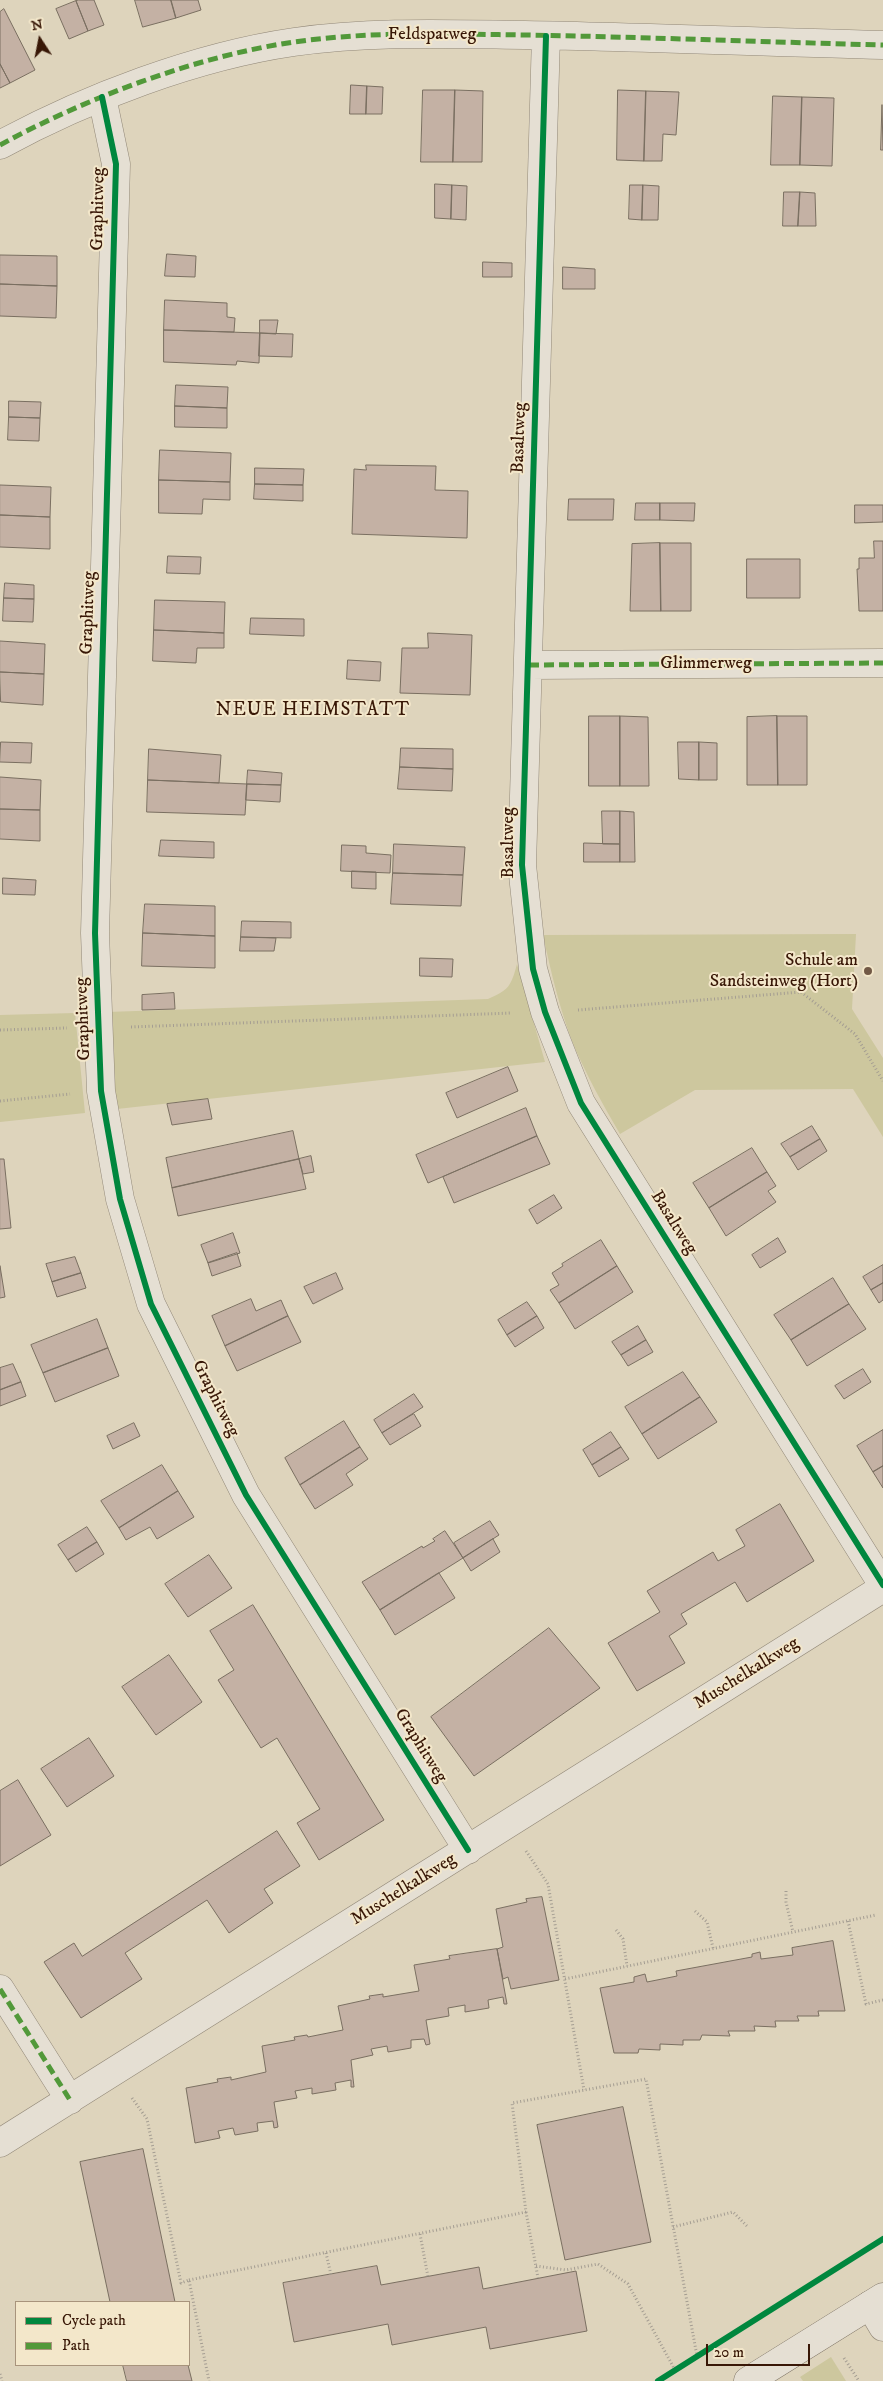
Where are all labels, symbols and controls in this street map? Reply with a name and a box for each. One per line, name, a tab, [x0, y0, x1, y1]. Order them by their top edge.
north arrow	[15, 15, 65, 65]
text: N	[30, 15, 44, 35]
street label: Feldspatweg	[388, 24, 476, 46]
street label: Graphitweg	[87, 167, 111, 251]
street label: Basaltweg	[508, 402, 532, 474]
street label: Graphitweg	[77, 571, 101, 655]
street label: Glimmerweg	[660, 653, 752, 675]
district label: NEUE HEIMSTATT	[214, 700, 412, 722]
street label: Basaltweg	[498, 807, 520, 879]
place label: Schule am Sandsteinweg (Hort)	[710, 950, 858, 992]
marker: Schule am Sandsteinweg (Hort)	[862, 965, 874, 977]
street label: Graphitweg	[72, 977, 96, 1061]
street label: Basaltweg	[645, 1187, 701, 1259]
street label: Graphitweg	[186, 1357, 244, 1441]
street label: Muschelkalkweg	[691, 1633, 803, 1715]
street label: Graphitweg	[389, 1705, 451, 1787]
street label: Muschelkalkweg	[348, 1849, 460, 1931]
legend	[15, 2301, 190, 2366]
text: Cycle path	[62, 2311, 126, 2330]
scale bar	[708, 2334, 812, 2366]
text: Path	[62, 2336, 90, 2355]
text: 20 m	[714, 2343, 744, 2362]

